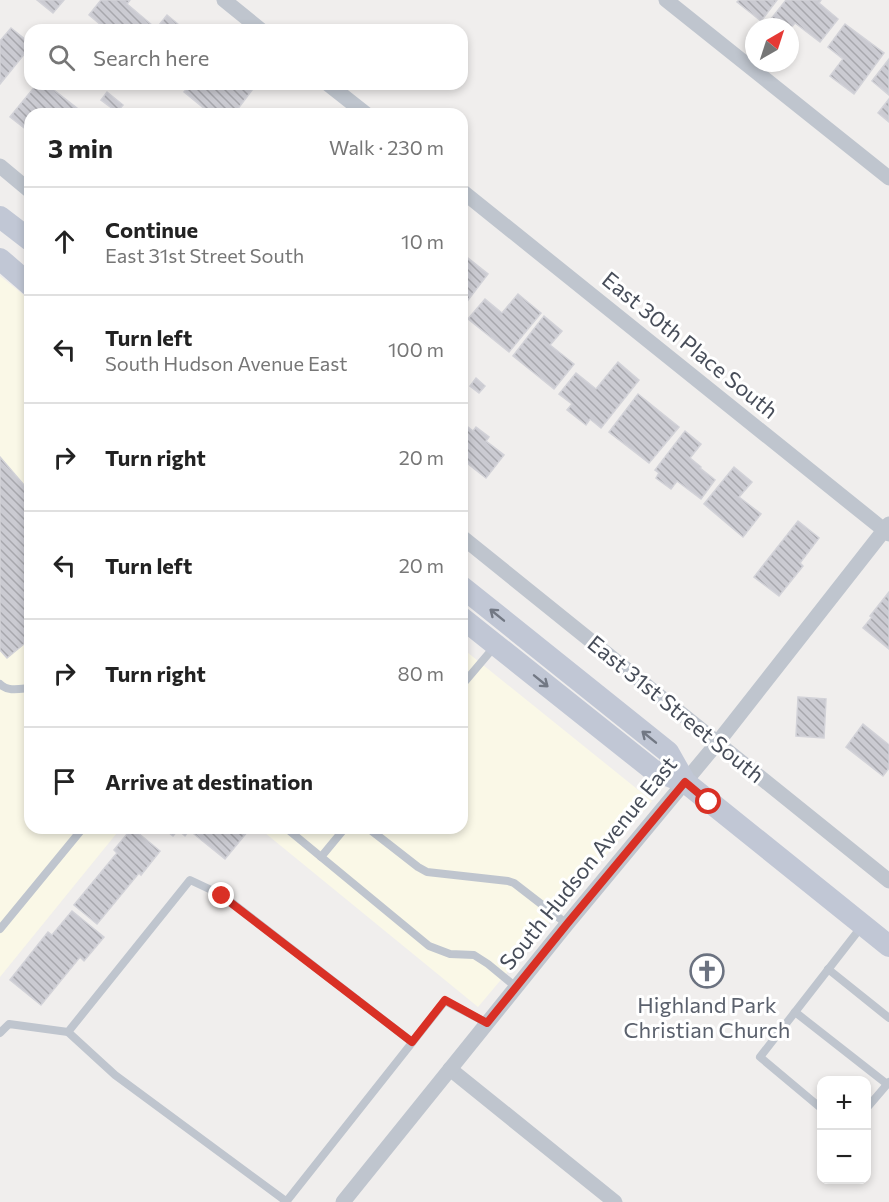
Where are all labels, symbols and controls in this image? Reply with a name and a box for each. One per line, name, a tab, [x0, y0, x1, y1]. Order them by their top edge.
north arrow	[745, 18, 799, 72]
search box	[24, 24, 468, 90]
icon: search	[45, 41, 78, 74]
text: Search here	[93, 44, 209, 71]
text: 3 min	[48, 132, 113, 163]
text: Walk · 230 m	[329, 135, 444, 159]
text: Continue	[105, 216, 198, 243]
icon: ahead	[48, 225, 81, 258]
text: 10 m	[401, 229, 444, 253]
text: East 31st Street South	[105, 243, 304, 267]
street label: East 30th Place South	[597, 266, 784, 424]
text: Turn left	[105, 324, 192, 351]
icon: left	[48, 333, 81, 366]
text: 100 m	[388, 337, 444, 361]
text: South Hudson Avenue East	[105, 351, 347, 375]
icon: right	[48, 441, 81, 474]
text: Turn right	[105, 444, 206, 471]
text: 20 m	[399, 445, 444, 469]
icon: left	[48, 549, 81, 582]
text: Turn left	[105, 552, 192, 579]
text: 20 m	[399, 553, 444, 577]
one-way arrow	[490, 608, 505, 622]
street label: East 31st Street South	[583, 629, 770, 788]
icon: right	[48, 657, 81, 690]
text: Turn right	[105, 660, 206, 687]
text: 80 m	[398, 661, 444, 685]
one-way arrow	[533, 674, 549, 687]
one-way arrow	[641, 731, 657, 744]
street label: South Hudson Avenue East	[493, 751, 682, 975]
icon: arrive	[48, 765, 81, 798]
text: Arrive at destination	[105, 768, 313, 795]
route start	[695, 788, 721, 814]
route end	[208, 882, 234, 908]
church icon: Highland Park Christian Church	[689, 953, 725, 989]
place label: Highland Park Christian Church	[624, 991, 790, 1043]
map controls	[817, 1076, 871, 1184]
button: +	[817, 1076, 871, 1130]
button: −	[817, 1130, 871, 1184]

